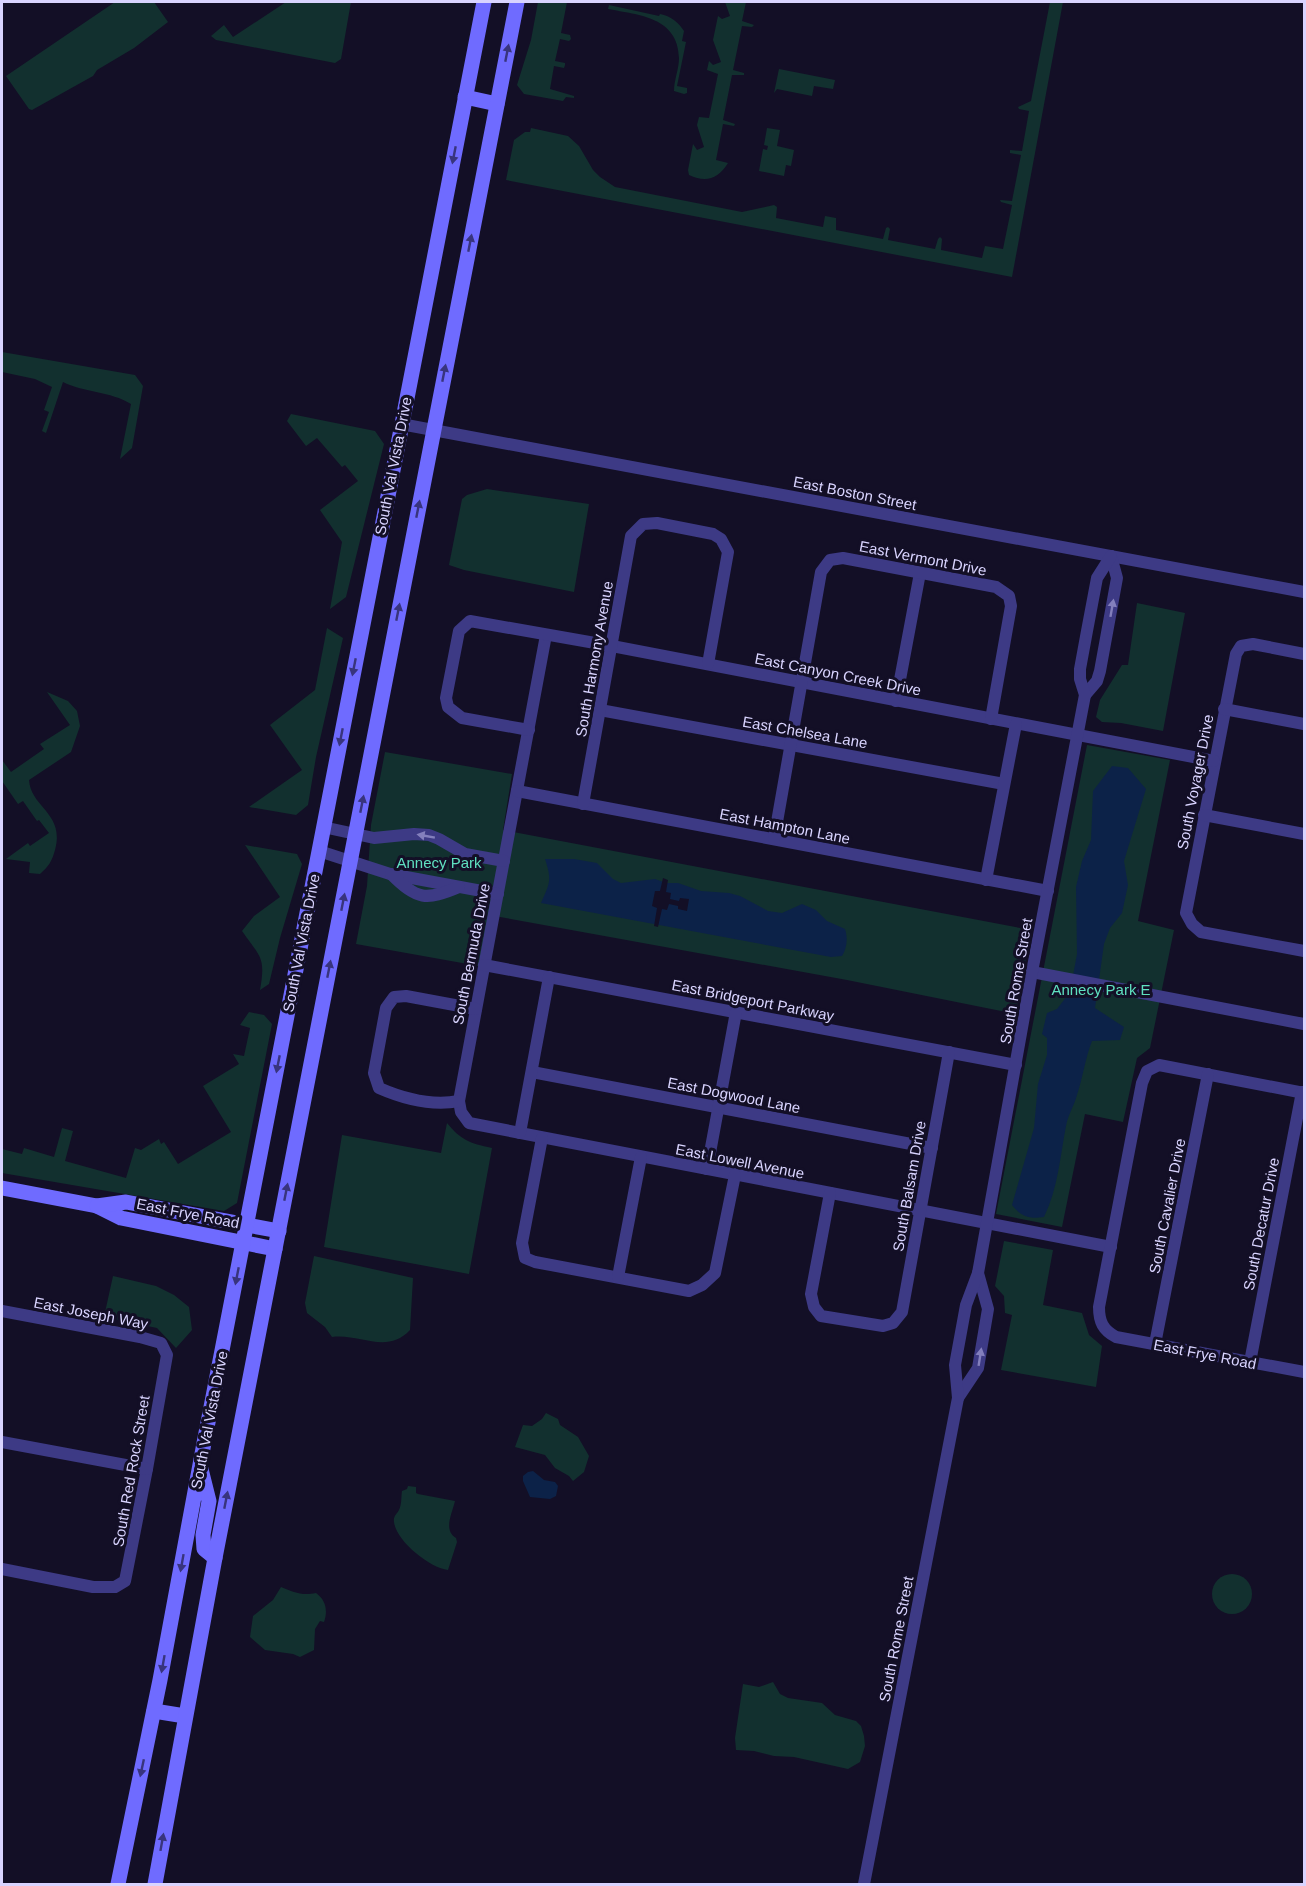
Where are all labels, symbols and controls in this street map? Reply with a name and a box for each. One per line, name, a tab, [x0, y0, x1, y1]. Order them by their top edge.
one-way arrow	[503, 43, 512, 62]
one-way arrow	[449, 145, 458, 164]
one-way arrow	[466, 233, 475, 252]
one-way arrow	[440, 363, 449, 382]
street label: South Val Vista Drive	[371, 395, 415, 537]
street label: East Boston Street	[792, 473, 919, 513]
one-way arrow	[414, 500, 423, 519]
street label: East Vermont Drive	[858, 537, 988, 579]
street label: South Harmony Avenue	[572, 580, 616, 738]
one-way arrow	[1107, 599, 1116, 618]
one-way arrow	[394, 603, 403, 622]
street label: East Canyon Creek Drive	[753, 650, 923, 698]
one-way arrow	[349, 658, 358, 677]
street label: East Chelsea Lane	[741, 713, 869, 751]
street label: South Voyager Drive	[1174, 713, 1216, 851]
one-way arrow	[336, 727, 345, 746]
one-way arrow	[358, 794, 367, 813]
street label: East Hampton Lane	[718, 805, 852, 847]
one-way arrow	[417, 832, 436, 841]
park label: Annecy Park	[396, 854, 482, 871]
street label: South Val Vista Drive	[279, 872, 323, 1014]
street label: South Bermuda Drive	[449, 882, 493, 1026]
one-way arrow	[338, 893, 348, 911]
street label: South Rome Street	[997, 916, 1036, 1045]
one-way arrow	[325, 959, 334, 978]
street label: East Bridgeport Parkway	[670, 976, 836, 1024]
park label: Annecy Park E	[1051, 981, 1151, 998]
one-way arrow	[273, 1054, 282, 1073]
street label: East Dogwood Lane	[666, 1074, 802, 1116]
street label: South Balsam Drive	[889, 1119, 929, 1253]
street label: South Cavalier Drive	[1146, 1137, 1188, 1275]
street label: East Lowell Avenue	[674, 1140, 806, 1182]
street label: South Decatur Drive	[1240, 1156, 1282, 1292]
one-way arrow	[282, 1182, 291, 1201]
street label: East Frye Road	[135, 1195, 241, 1231]
one-way arrow	[232, 1266, 241, 1285]
street label: East Joseph Way	[32, 1294, 150, 1333]
street label: East Frye Road	[1152, 1336, 1258, 1372]
one-way arrow	[976, 1347, 985, 1366]
street label: South Val Vista Drive	[187, 1349, 231, 1491]
street label: South Red Rock Street	[109, 1393, 153, 1548]
one-way arrow	[222, 1491, 231, 1510]
one-way arrow	[177, 1554, 186, 1573]
street label: South Rome Street	[875, 1574, 917, 1703]
one-way arrow	[158, 1654, 167, 1673]
one-way arrow	[137, 1759, 146, 1778]
one-way arrow	[158, 1832, 167, 1851]

